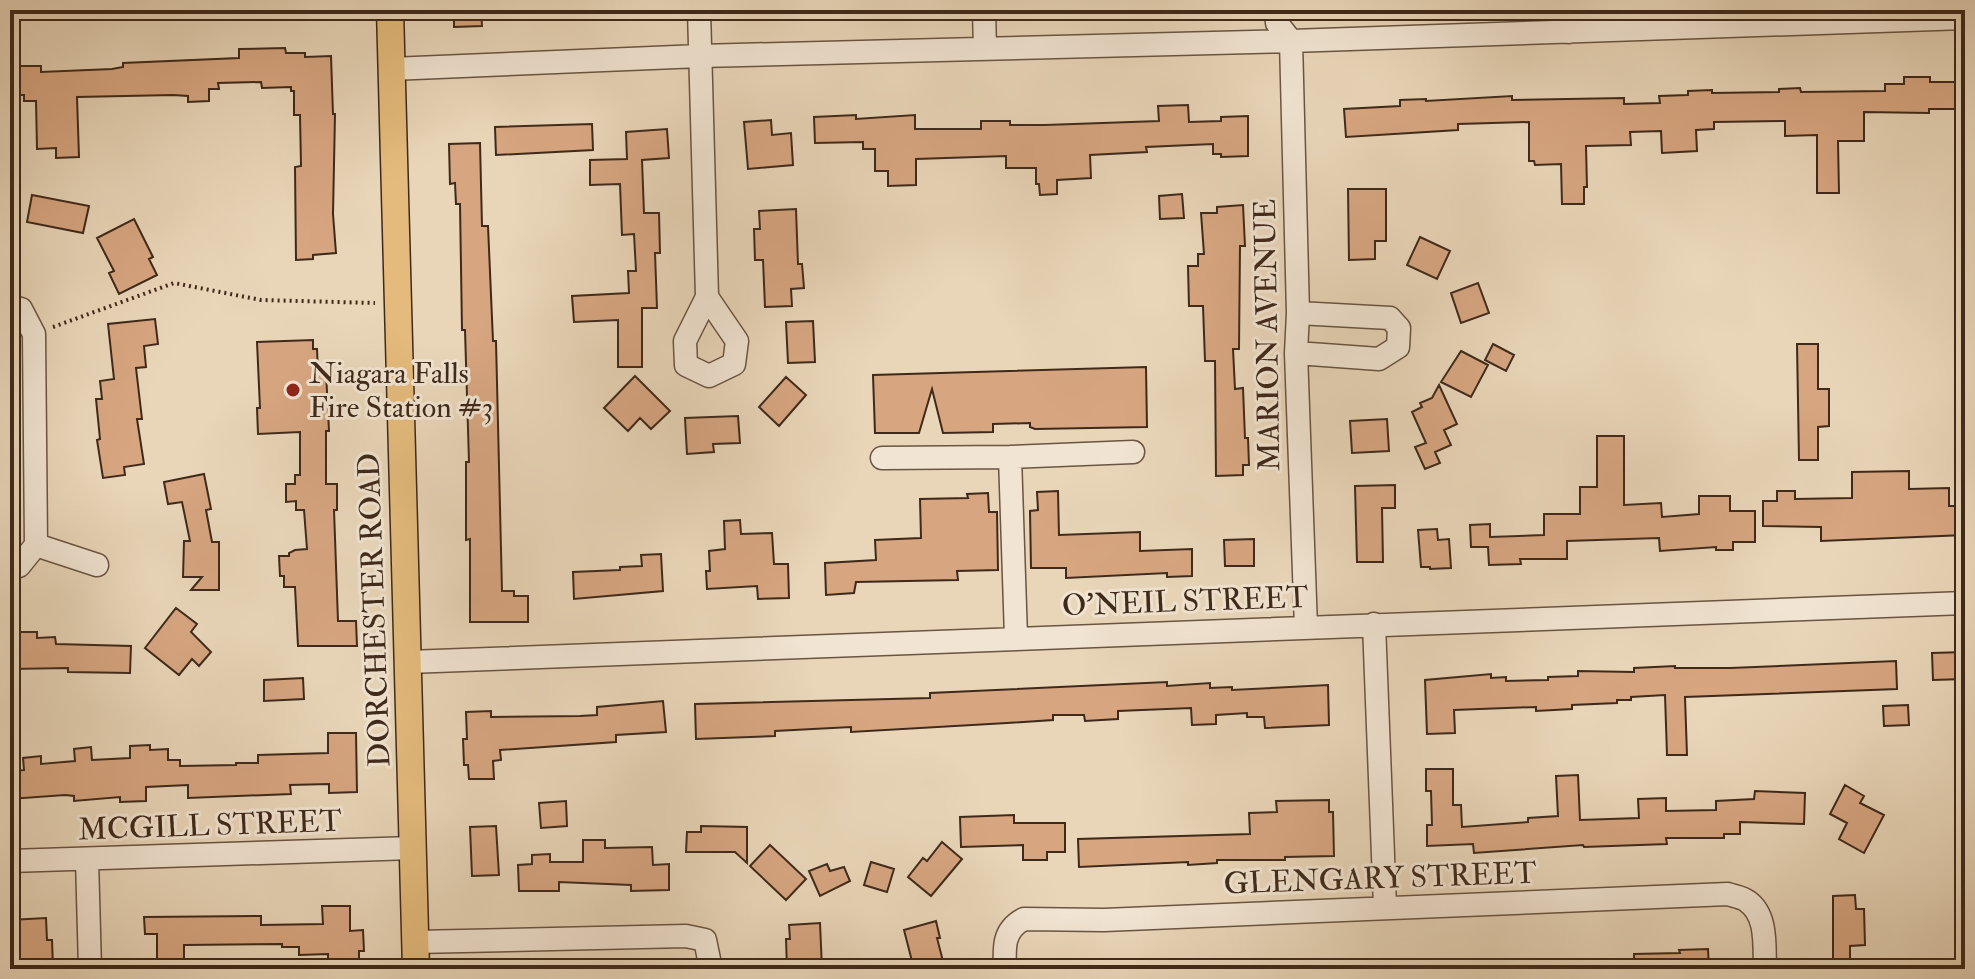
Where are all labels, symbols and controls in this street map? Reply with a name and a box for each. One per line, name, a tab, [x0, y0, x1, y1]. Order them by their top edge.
street label: MARION AVENUE	[1247, 199, 1288, 471]
place label: Niagara Falls Fire Station #3	[309, 355, 493, 426]
marker: Niagara Falls Fire Station #3	[284, 381, 302, 399]
street label: DORCHESTER ROAD	[351, 452, 398, 768]
street label: O'NEIL STREET	[1061, 579, 1309, 624]
street label: MCGILL STREET	[78, 802, 342, 849]
street label: GLENGARY STREET	[1223, 855, 1537, 902]

